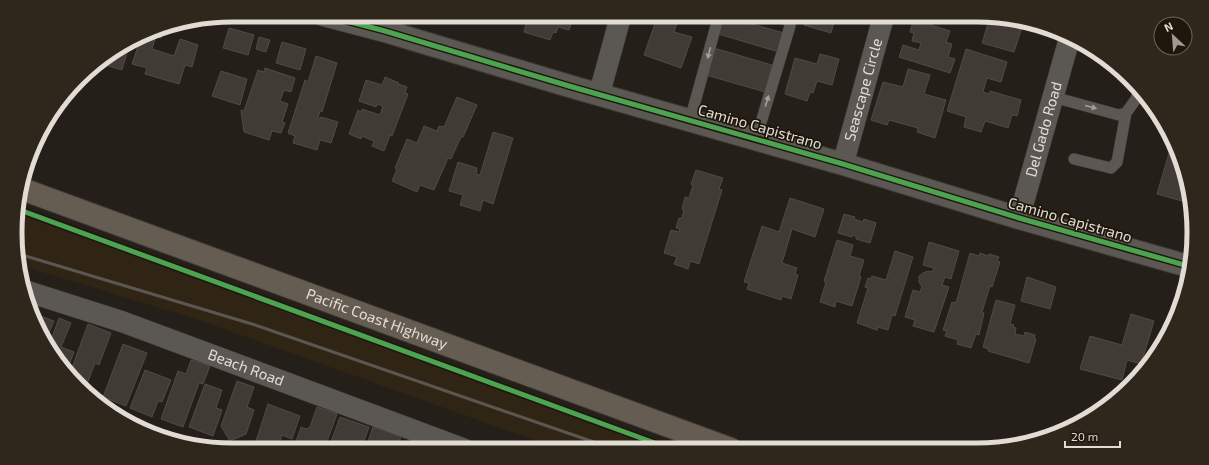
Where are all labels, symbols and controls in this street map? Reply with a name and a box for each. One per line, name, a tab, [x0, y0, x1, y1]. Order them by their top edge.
north arrow	[1153, 16, 1193, 56]
text: N	[1162, 19, 1175, 34]
street label: Seascape Circle	[840, 36, 885, 143]
one-way arrow	[706, 47, 712, 59]
street label: Del Gado Road	[1021, 79, 1065, 179]
one-way arrow	[764, 95, 770, 107]
street label: Camino Capistrano	[696, 100, 824, 152]
one-way arrow	[1085, 104, 1097, 110]
street label: Camino Capistrano	[1006, 193, 1134, 245]
street label: Pacific Coast Highway	[304, 284, 450, 352]
street label: Beach Road	[206, 345, 287, 389]
scale bar	[1065, 423, 1120, 449]
text: 20 m	[1071, 429, 1098, 443]

